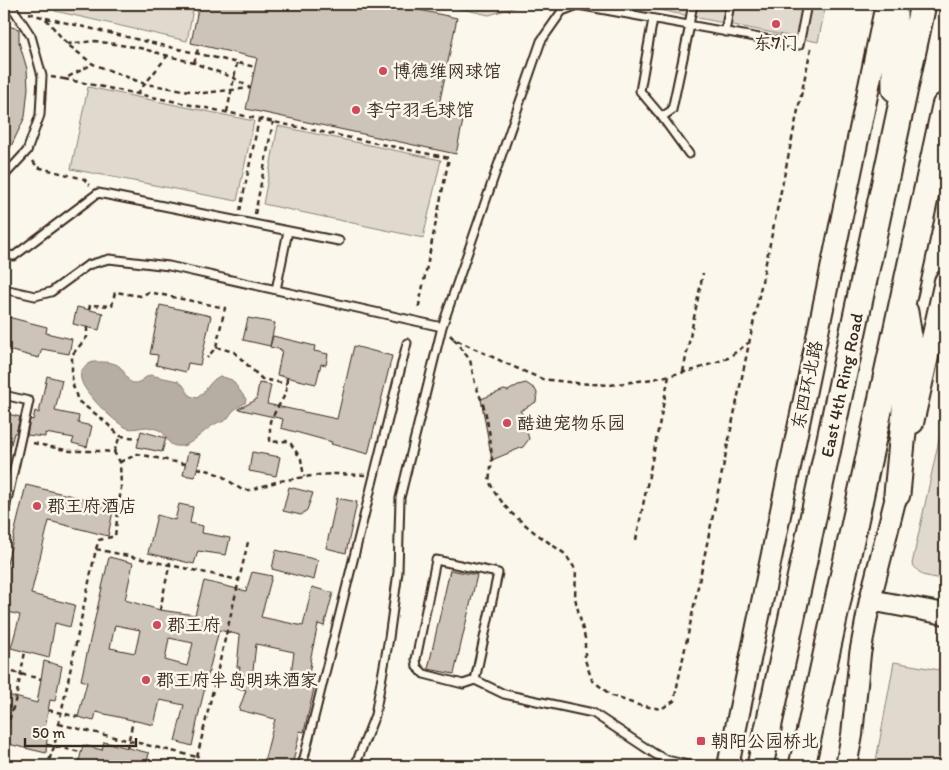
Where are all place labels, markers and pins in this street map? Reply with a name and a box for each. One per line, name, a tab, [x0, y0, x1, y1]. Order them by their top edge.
marker: 东7门	[770, 18, 782, 30]
place label: 东7门	[754, 32, 798, 54]
place label: 博德维网球馆	[393, 60, 501, 82]
marker: 博德维网球馆	[377, 65, 389, 77]
place label: 李宁羽毛球馆	[366, 99, 474, 121]
marker: 李宁羽毛球馆	[350, 104, 362, 116]
place label: 酷迪宠物乐园	[517, 412, 625, 434]
marker: 酷迪宠物乐园	[501, 417, 513, 429]
place label: 郡王府酒店	[47, 495, 137, 517]
marker: 郡王府酒店	[31, 500, 43, 512]
place label: 郡王府	[167, 614, 221, 636]
marker: 郡王府	[151, 619, 163, 631]
place label: 郡王府半岛明珠酒家	[156, 669, 318, 691]
marker: 郡王府半岛明珠酒家	[140, 674, 152, 686]
place label: 朝阳公园桥北	[711, 730, 819, 752]
marker: 朝阳公园桥北	[695, 735, 707, 747]

